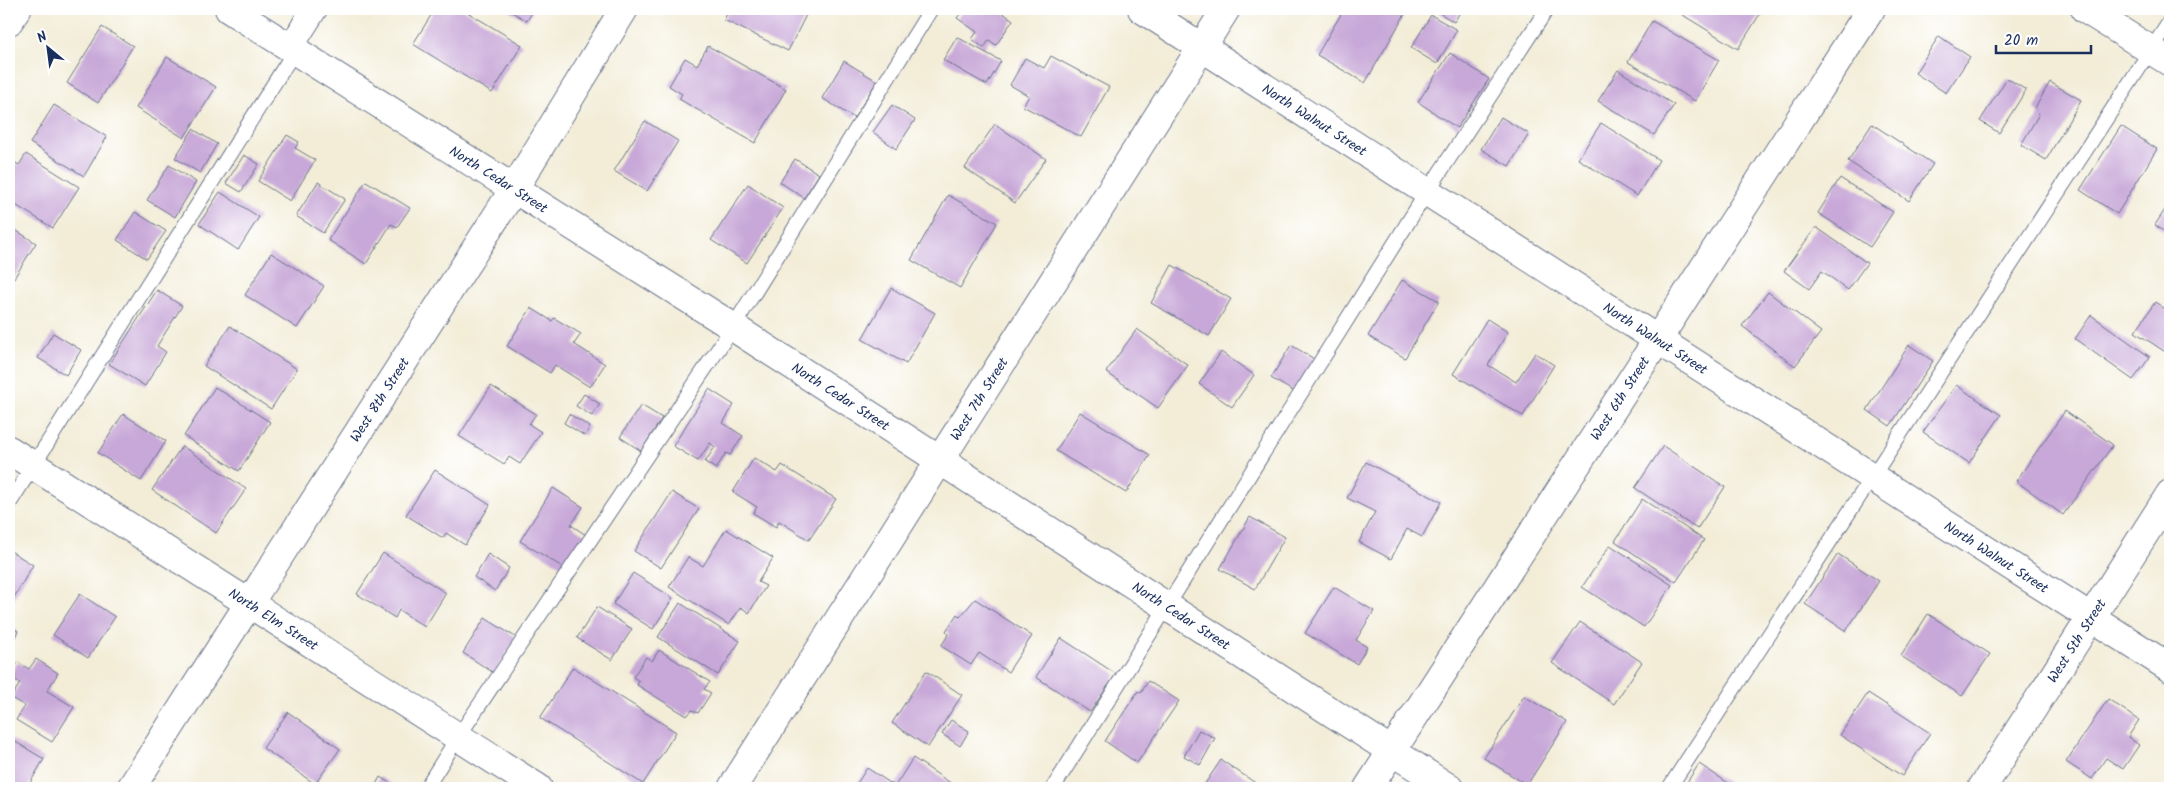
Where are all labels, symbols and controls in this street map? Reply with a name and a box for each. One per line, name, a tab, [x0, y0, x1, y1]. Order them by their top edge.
north arrow	[22, 22, 72, 72]
scale bar	[1996, 22, 2092, 54]
text: N	[33, 26, 52, 49]
text: 20 m	[2004, 29, 2038, 53]
street label: North Walnut Street	[1257, 79, 1371, 163]
street label: North Cedar Street	[445, 141, 552, 220]
street label: North Walnut Street	[1598, 297, 1712, 381]
street label: West 6th Street	[1585, 352, 1656, 445]
street label: West 8th Street	[345, 353, 416, 447]
street label: West 7th Street	[945, 353, 1015, 445]
street label: North Cedar Street	[787, 357, 894, 437]
street label: North Walnut Street	[1939, 516, 2053, 600]
street label: North Cedar Street	[1127, 577, 1235, 657]
street label: North Elm Street	[224, 583, 323, 657]
street label: West 5th Street	[2042, 594, 2113, 687]

